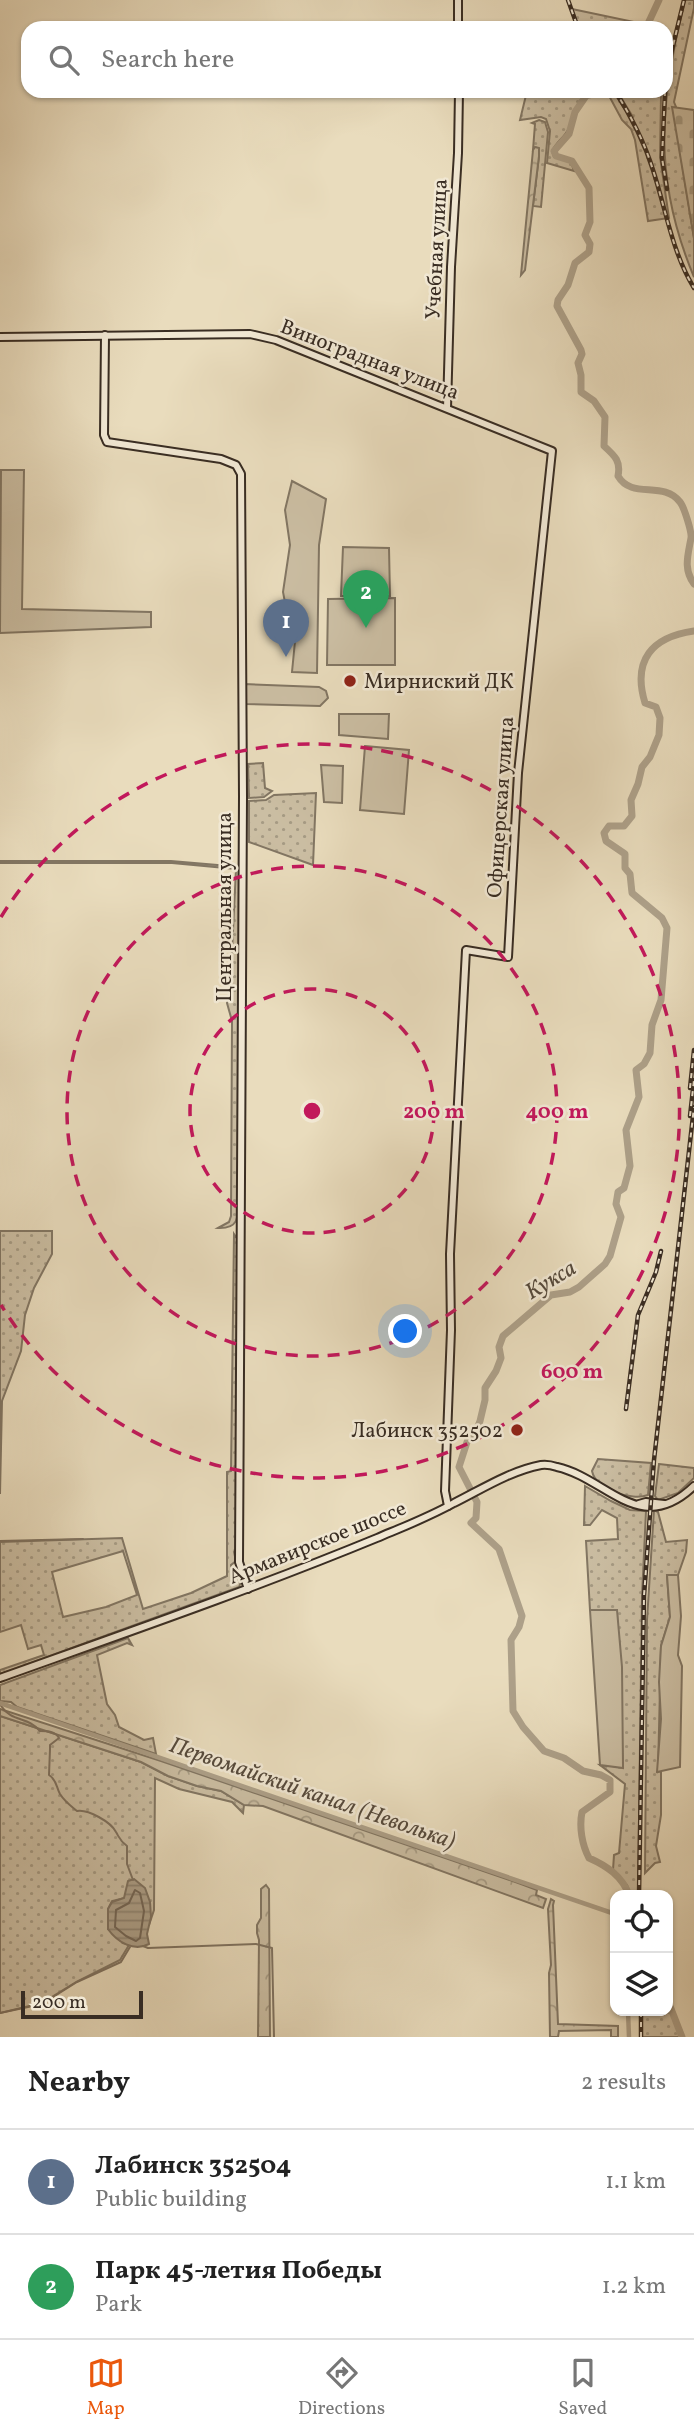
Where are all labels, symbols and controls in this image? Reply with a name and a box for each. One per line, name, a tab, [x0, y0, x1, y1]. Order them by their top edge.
search box	[21, 21, 673, 98]
icon: search	[45, 41, 83, 79]
text: Search here	[101, 42, 234, 78]
street label: Учебная улица	[419, 178, 456, 320]
street label: Виноградная улица	[276, 313, 463, 408]
pin: 2	[343, 570, 389, 628]
pin: 1	[263, 599, 309, 657]
place label: Мирниский ДК	[364, 668, 514, 697]
marker: Мирниский ДК	[342, 673, 358, 689]
street label: Офицерская улица	[481, 715, 522, 899]
street label: Центральная улица	[211, 812, 240, 1002]
text: 200 m	[403, 1098, 465, 1127]
text: 400 m	[526, 1098, 588, 1127]
centre of rings	[300, 1099, 324, 1123]
water label: Кукса	[519, 1253, 583, 1308]
your location	[388, 1314, 422, 1348]
text: 600 m	[541, 1358, 603, 1387]
place label: Лабинск 352502	[351, 1417, 503, 1446]
marker: Лабинск 352502	[509, 1422, 525, 1438]
street label: Армавирское шоссе	[224, 1494, 411, 1592]
water label: Первомайский канал (Неволька)	[165, 1730, 460, 1858]
map controls	[610, 1890, 673, 2016]
button: locate	[610, 1890, 673, 1953]
button: layers	[610, 1953, 673, 2016]
scale bar	[21, 1988, 144, 2020]
text: 200 m	[32, 1990, 86, 2016]
text: Nearby	[28, 2062, 130, 2104]
text: 2 results	[581, 2067, 666, 2099]
text: Лабинск 352504	[95, 2148, 292, 2184]
text: 1	[46, 2166, 56, 2198]
text: 1.1 km	[605, 2166, 666, 2198]
text: Public building	[95, 2184, 247, 2216]
text: Парк 45-летия Победы	[95, 2253, 382, 2289]
text: 2	[45, 2271, 57, 2303]
text: 1.2 km	[602, 2271, 666, 2303]
text: Park	[95, 2289, 142, 2321]
tab: Map	[87, 2354, 125, 2422]
tab: Directions	[298, 2354, 385, 2422]
tab: Saved	[558, 2354, 607, 2422]

